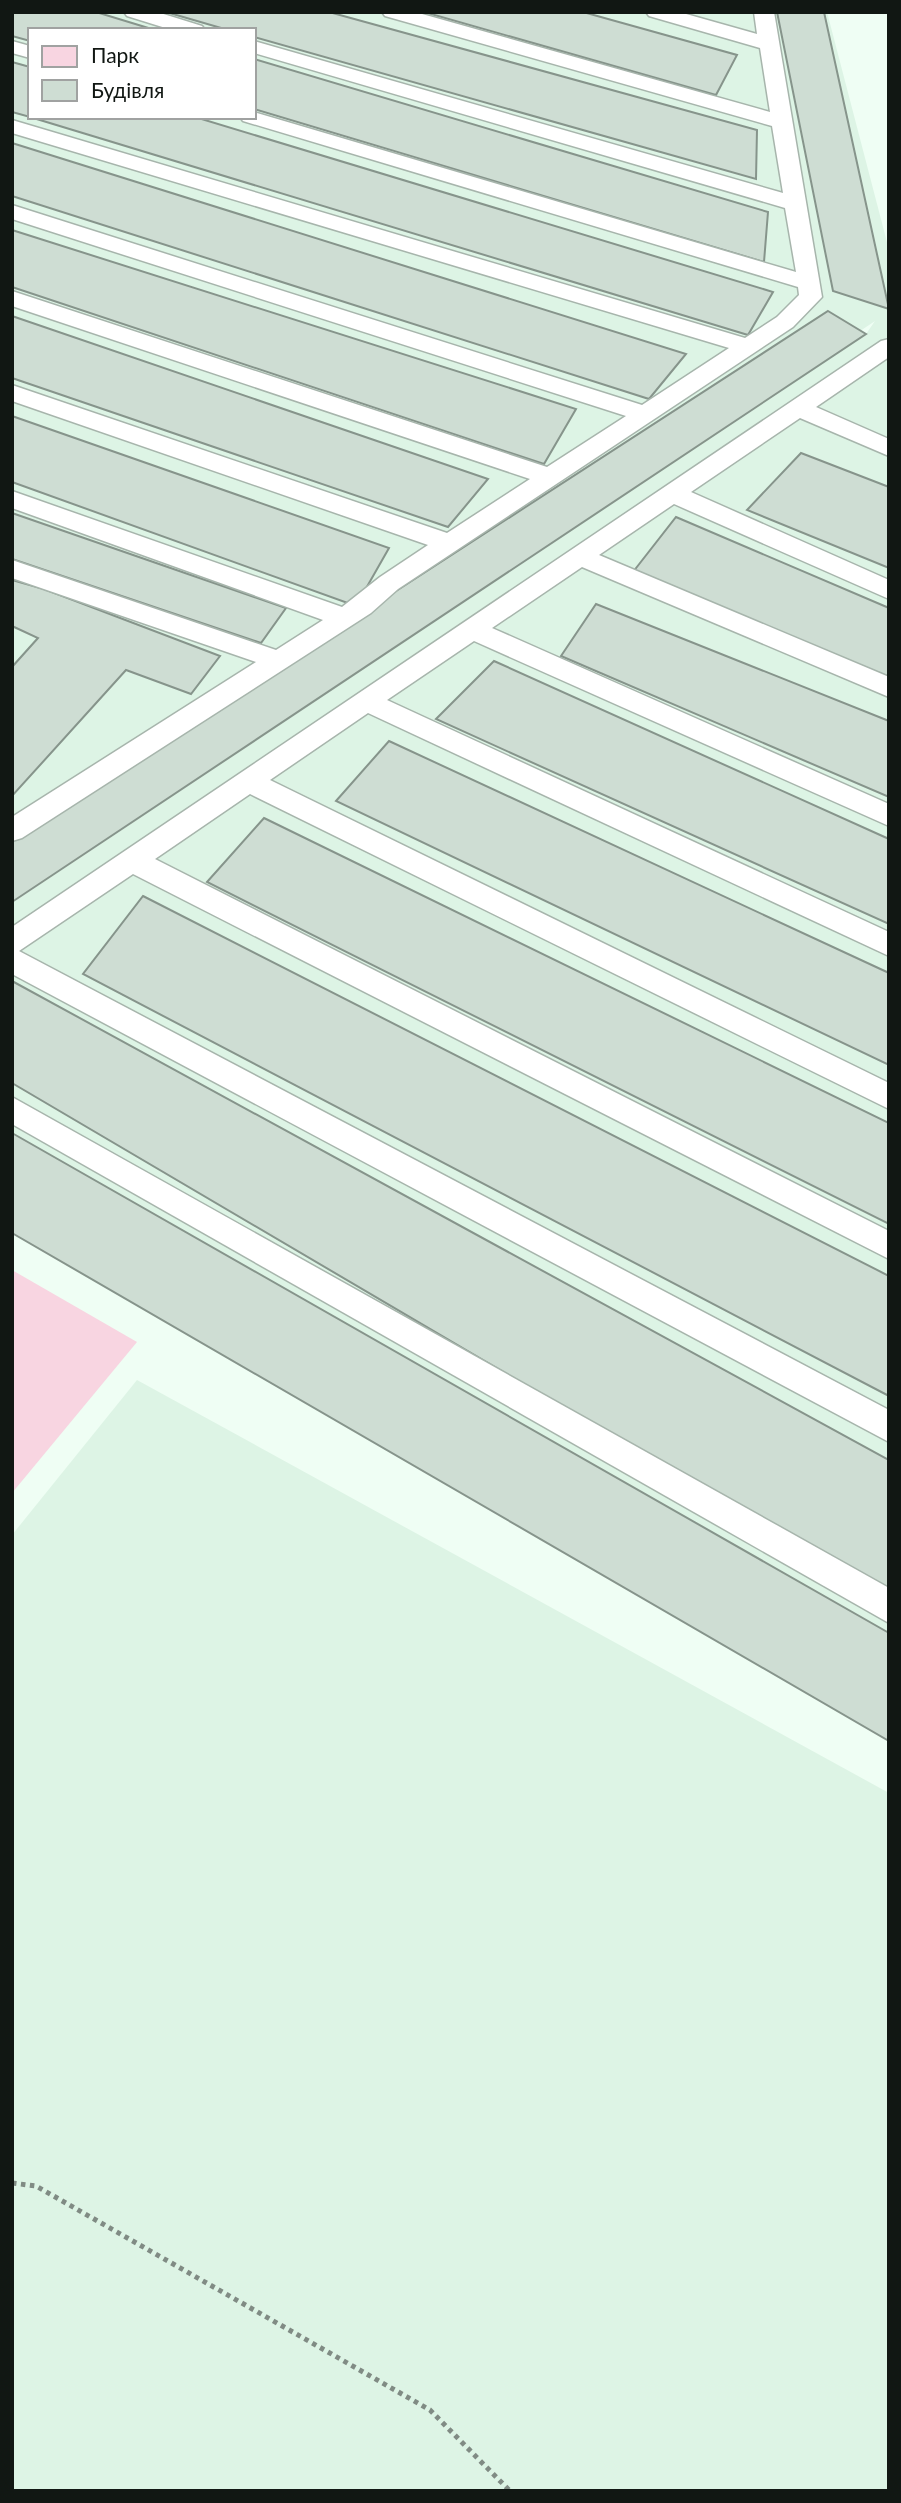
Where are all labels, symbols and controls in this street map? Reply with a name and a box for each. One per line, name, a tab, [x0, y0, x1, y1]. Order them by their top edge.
legend	[28, 28, 256, 119]
text: Парк	[91, 42, 139, 67]
text: Будівля	[91, 77, 164, 102]

